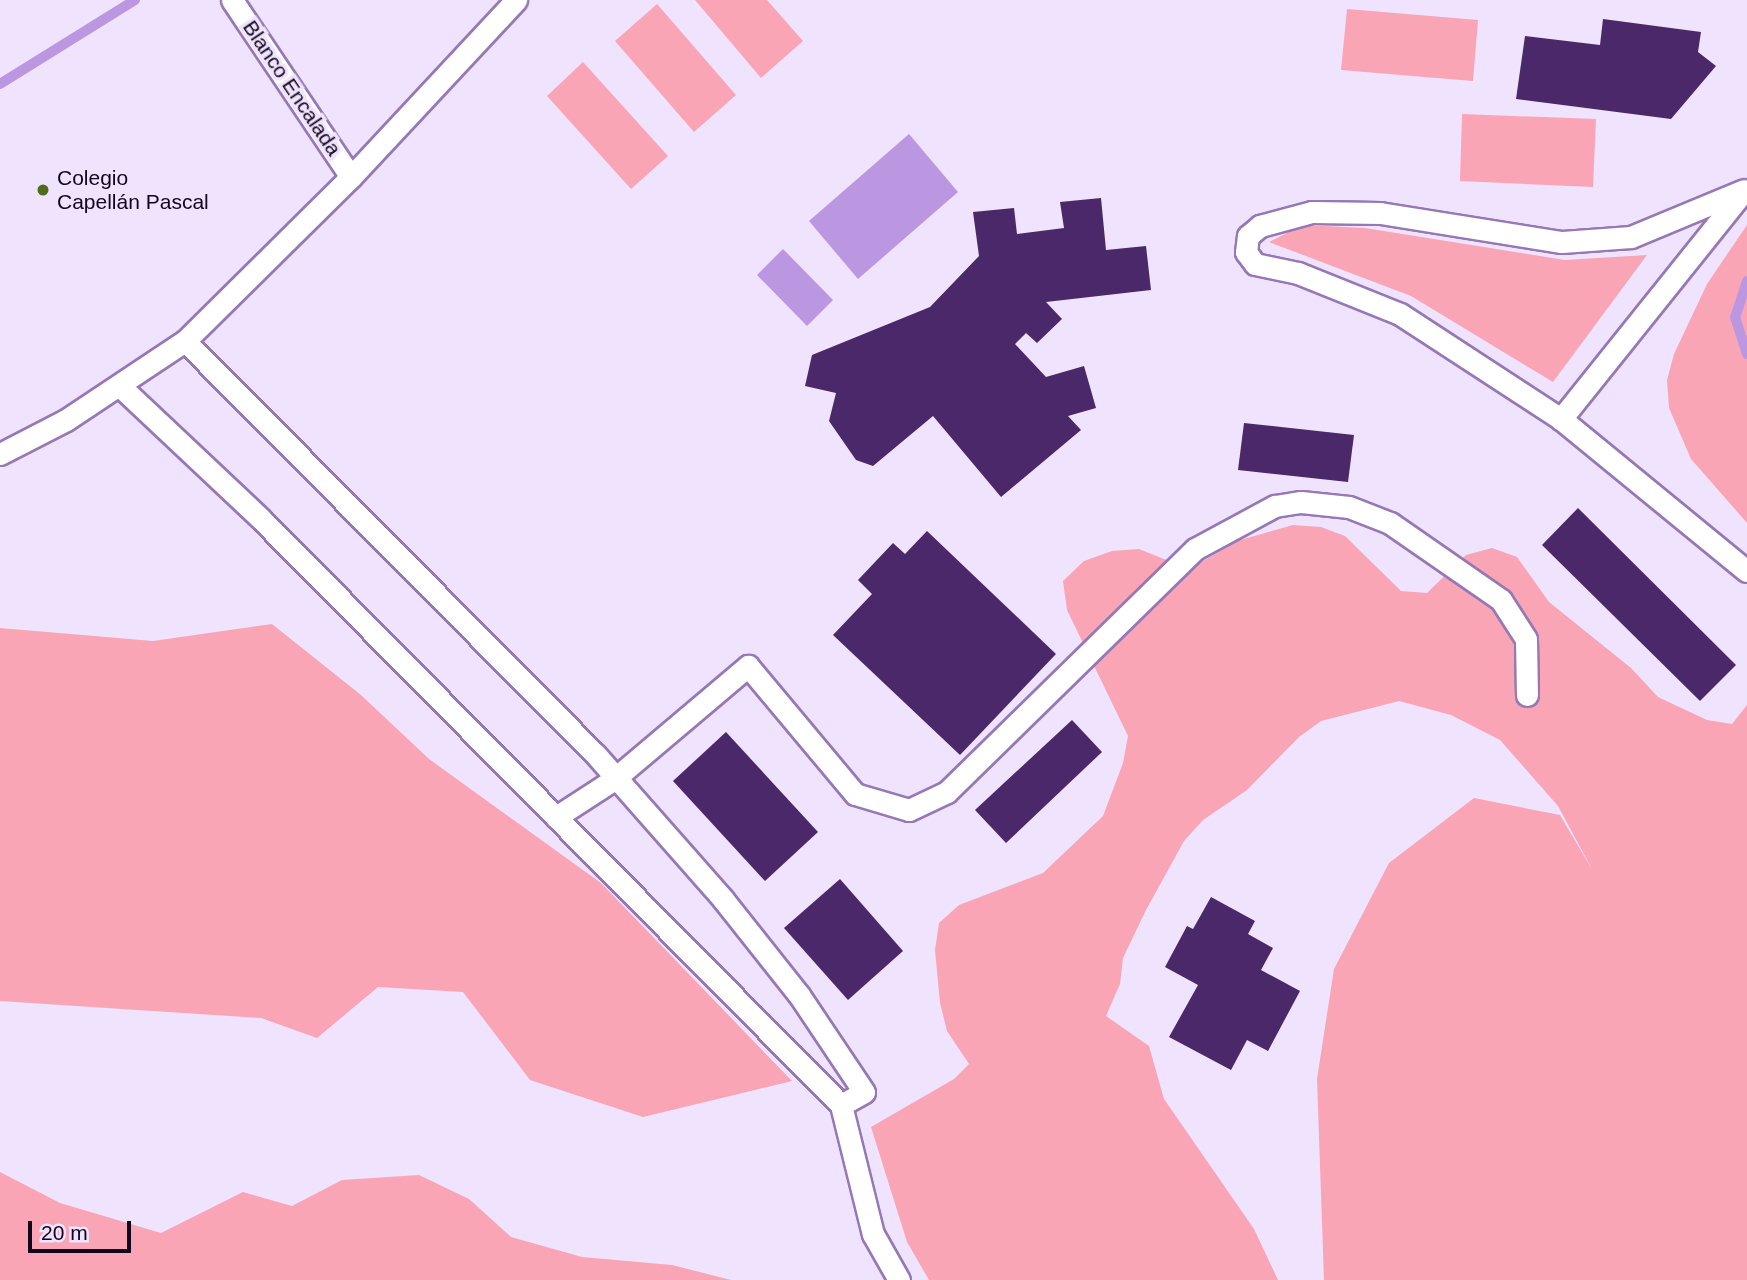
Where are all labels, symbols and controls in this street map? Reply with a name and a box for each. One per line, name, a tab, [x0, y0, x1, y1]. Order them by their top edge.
street label: Blanco Encalada	[237, 16, 347, 160]
place label: Colegio Capellán Pascal	[57, 165, 209, 215]
marker: Colegio Capellán Pascal	[35, 182, 51, 198]
scale bar	[32, 1206, 135, 1250]
text: 20 m	[41, 1221, 88, 1244]

